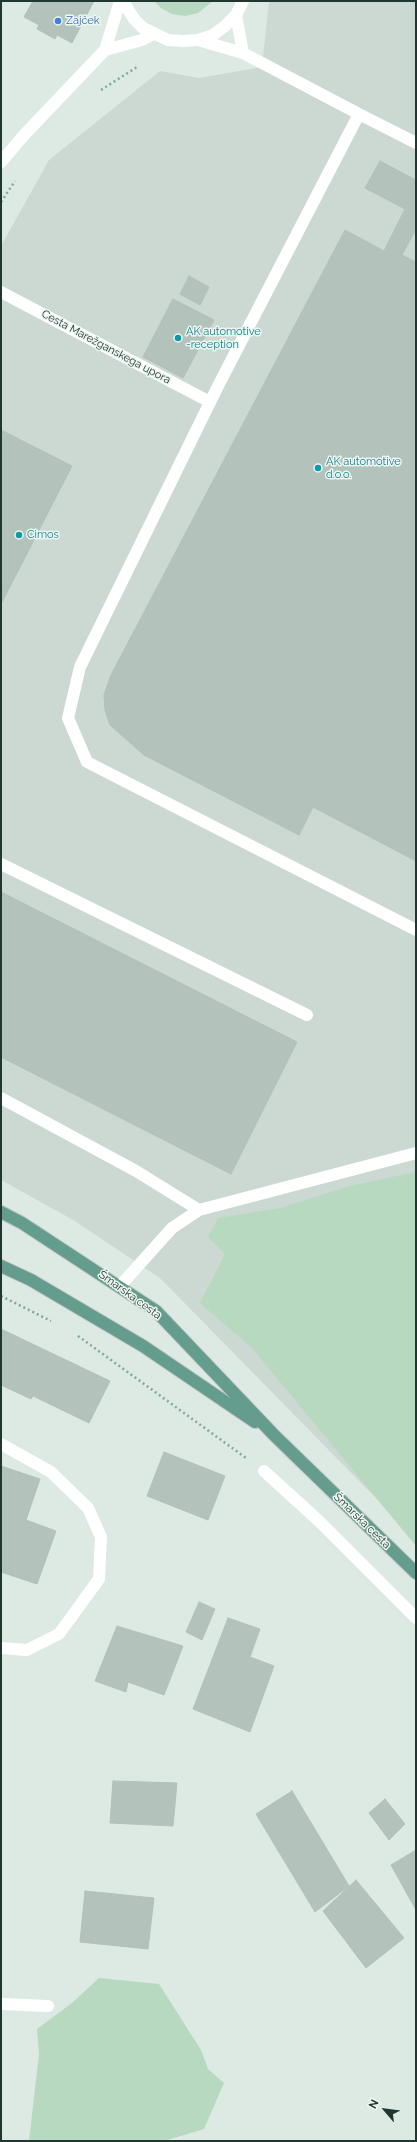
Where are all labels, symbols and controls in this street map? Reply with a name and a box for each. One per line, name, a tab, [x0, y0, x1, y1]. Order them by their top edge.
place label: Zajček	[66, 14, 100, 28]
marker: Zajček	[53, 16, 63, 26]
street label: Cesta Marežganskega upora	[39, 307, 173, 387]
place label: AK automotive -reception	[186, 325, 261, 351]
marker: AK automotive -reception	[173, 333, 183, 343]
place label: AK automotive d.o.o.	[326, 455, 401, 481]
marker: AK automotive d.o.o.	[313, 463, 323, 473]
place label: Cimos	[27, 528, 59, 542]
marker: Cimos	[14, 530, 24, 540]
street label: Šmarska cesta	[96, 1268, 164, 1322]
street label: Šmarska cesta	[331, 1491, 393, 1551]
north arrow	[365, 2090, 405, 2130]
text: N	[366, 2097, 382, 2111]

